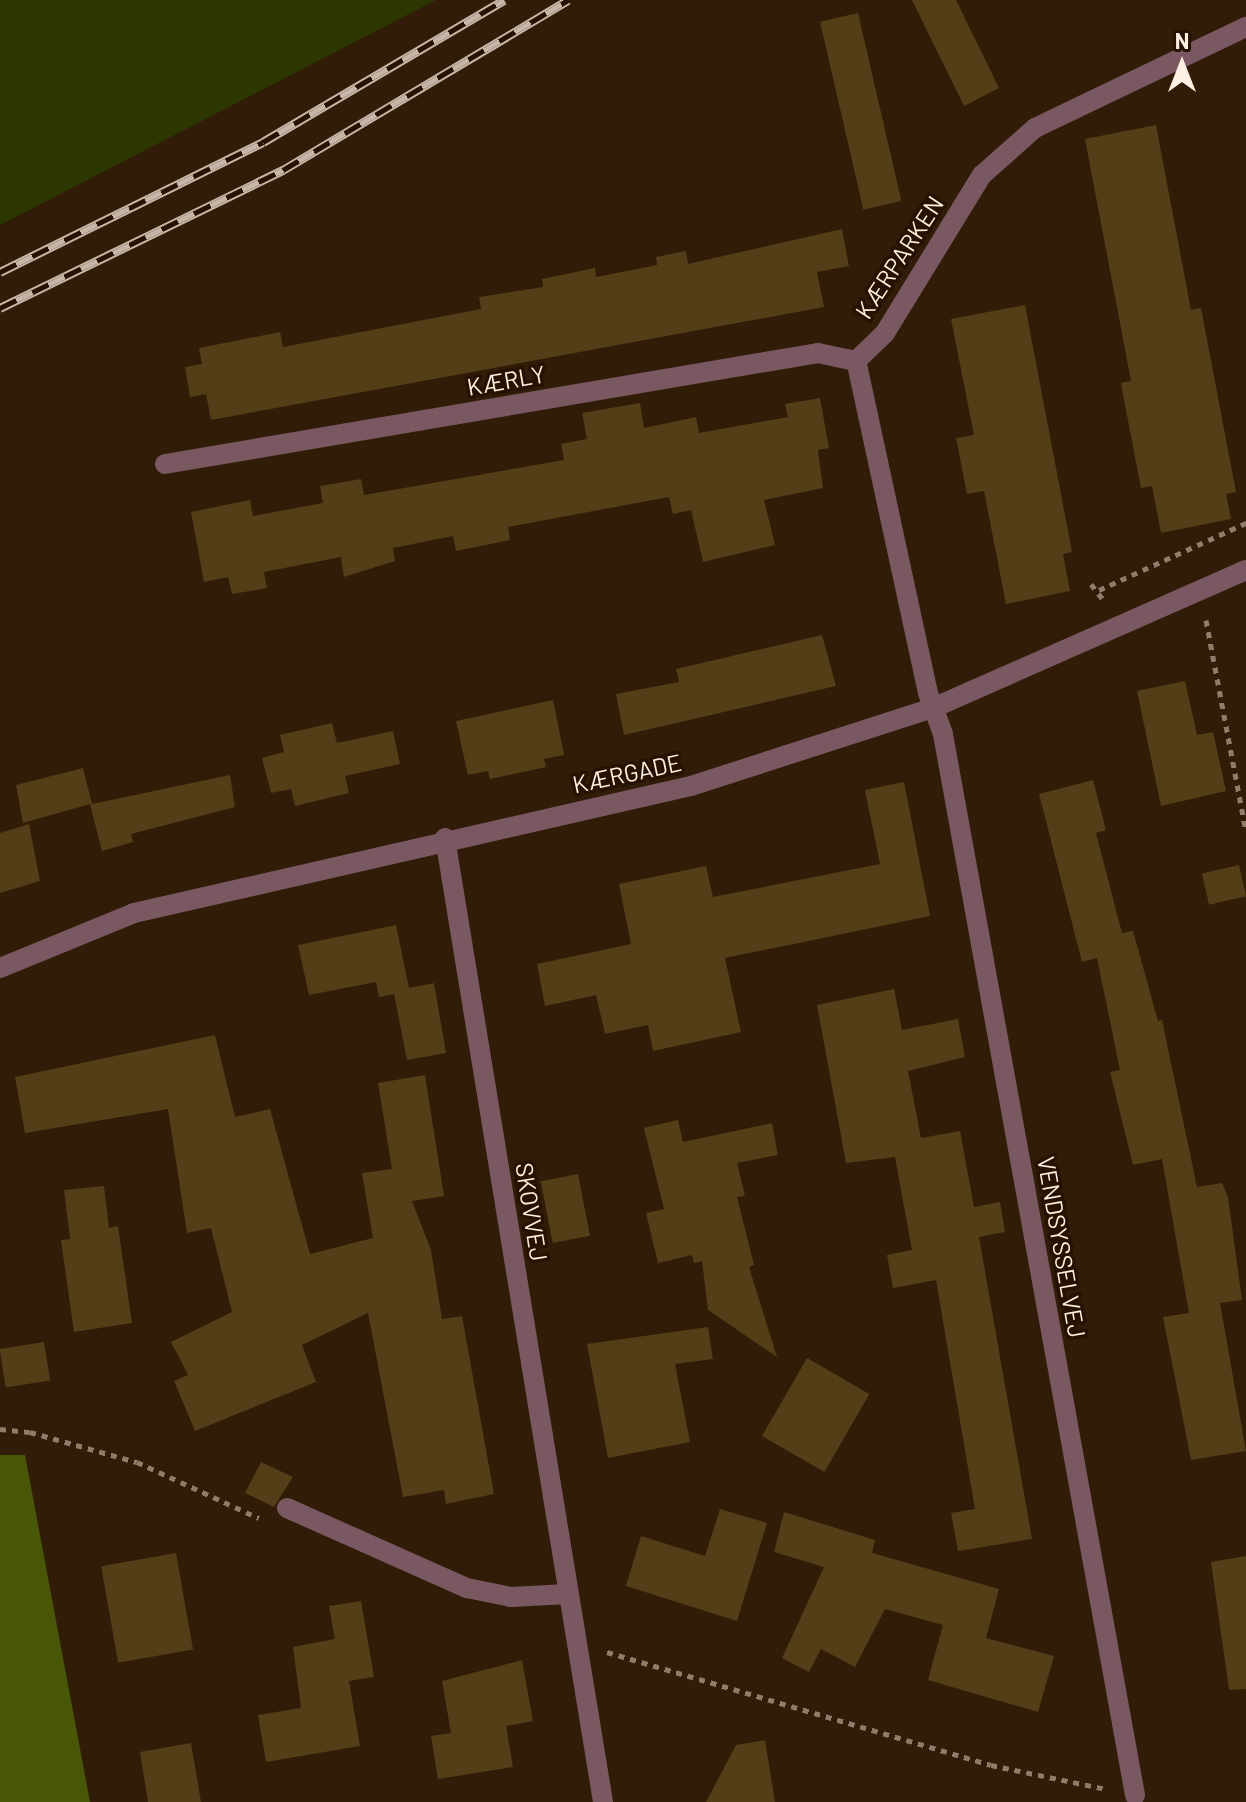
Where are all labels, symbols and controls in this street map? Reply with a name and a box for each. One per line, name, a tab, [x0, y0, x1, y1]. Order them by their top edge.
north arrow	[1142, 24, 1222, 104]
text: N	[1175, 27, 1189, 53]
street label: KÆRPARKEN	[849, 190, 949, 324]
street label: KÆRLY	[465, 359, 547, 401]
street label: KÆRGADE	[570, 747, 684, 799]
street label: VENDSYSSELVEJ	[1032, 1154, 1092, 1340]
street label: SKOVVEJ	[510, 1161, 554, 1263]

